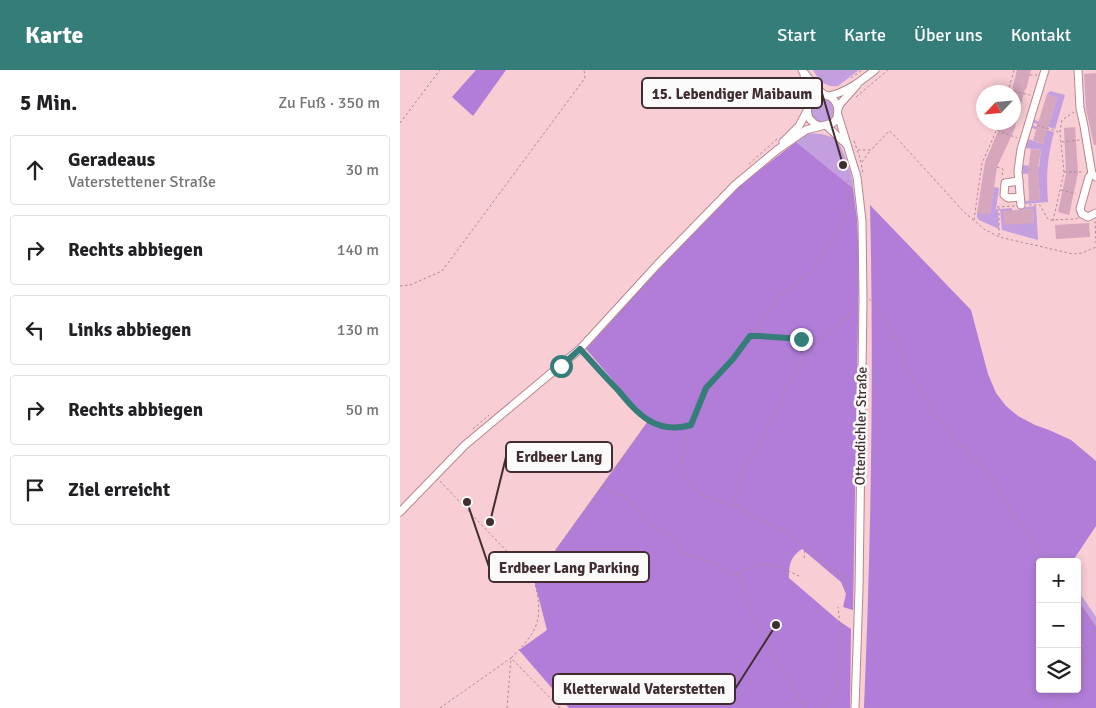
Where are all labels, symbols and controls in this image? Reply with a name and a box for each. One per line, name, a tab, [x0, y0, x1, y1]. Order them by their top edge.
text: Karte	[25, 20, 83, 50]
text: Start	[777, 24, 816, 46]
text: Karte	[844, 24, 886, 46]
text: Über uns	[914, 24, 983, 46]
text: Kontakt	[1011, 24, 1071, 46]
callout: 15. Lebendiger Maibaum	[642, 78, 822, 108]
text: 15. Lebendiger Maibaum	[652, 85, 812, 103]
north arrow	[976, 85, 1021, 130]
text: 5 Min.	[20, 90, 77, 116]
text: Zu Fuß · 350 m	[278, 93, 380, 113]
text: Geradeaus	[68, 148, 155, 172]
icon: ahead	[21, 156, 49, 184]
text: 30 m	[345, 160, 379, 180]
text: Vaterstettener Straße	[68, 172, 216, 192]
icon: right	[21, 236, 49, 264]
text: Rechts abbiegen	[68, 238, 203, 262]
text: 140 m	[337, 240, 379, 260]
icon: left	[21, 316, 49, 344]
text: Links abbiegen	[68, 318, 191, 342]
text: 130 m	[337, 320, 379, 340]
route end	[790, 328, 813, 351]
route start	[550, 355, 573, 378]
street label: Ottendichler Straße	[851, 366, 871, 486]
icon: right	[21, 396, 49, 424]
text: Rechts abbiegen	[68, 398, 203, 422]
text: 50 m	[345, 400, 379, 420]
callout: Erdbeer Lang	[506, 442, 612, 472]
text: Erdbeer Lang	[516, 448, 602, 466]
icon: arrive	[21, 476, 49, 504]
text: Ziel erreicht	[68, 478, 170, 502]
callout: Erdbeer Lang Parking	[489, 552, 649, 582]
map controls	[1036, 558, 1081, 693]
button: +	[1036, 558, 1081, 603]
text: Erdbeer Lang Parking	[499, 559, 639, 577]
button: −	[1036, 603, 1081, 648]
button: layers	[1036, 648, 1081, 693]
callout: Kletterwald Vaterstetten	[553, 674, 735, 704]
text: Kletterwald Vaterstetten	[563, 680, 725, 698]

